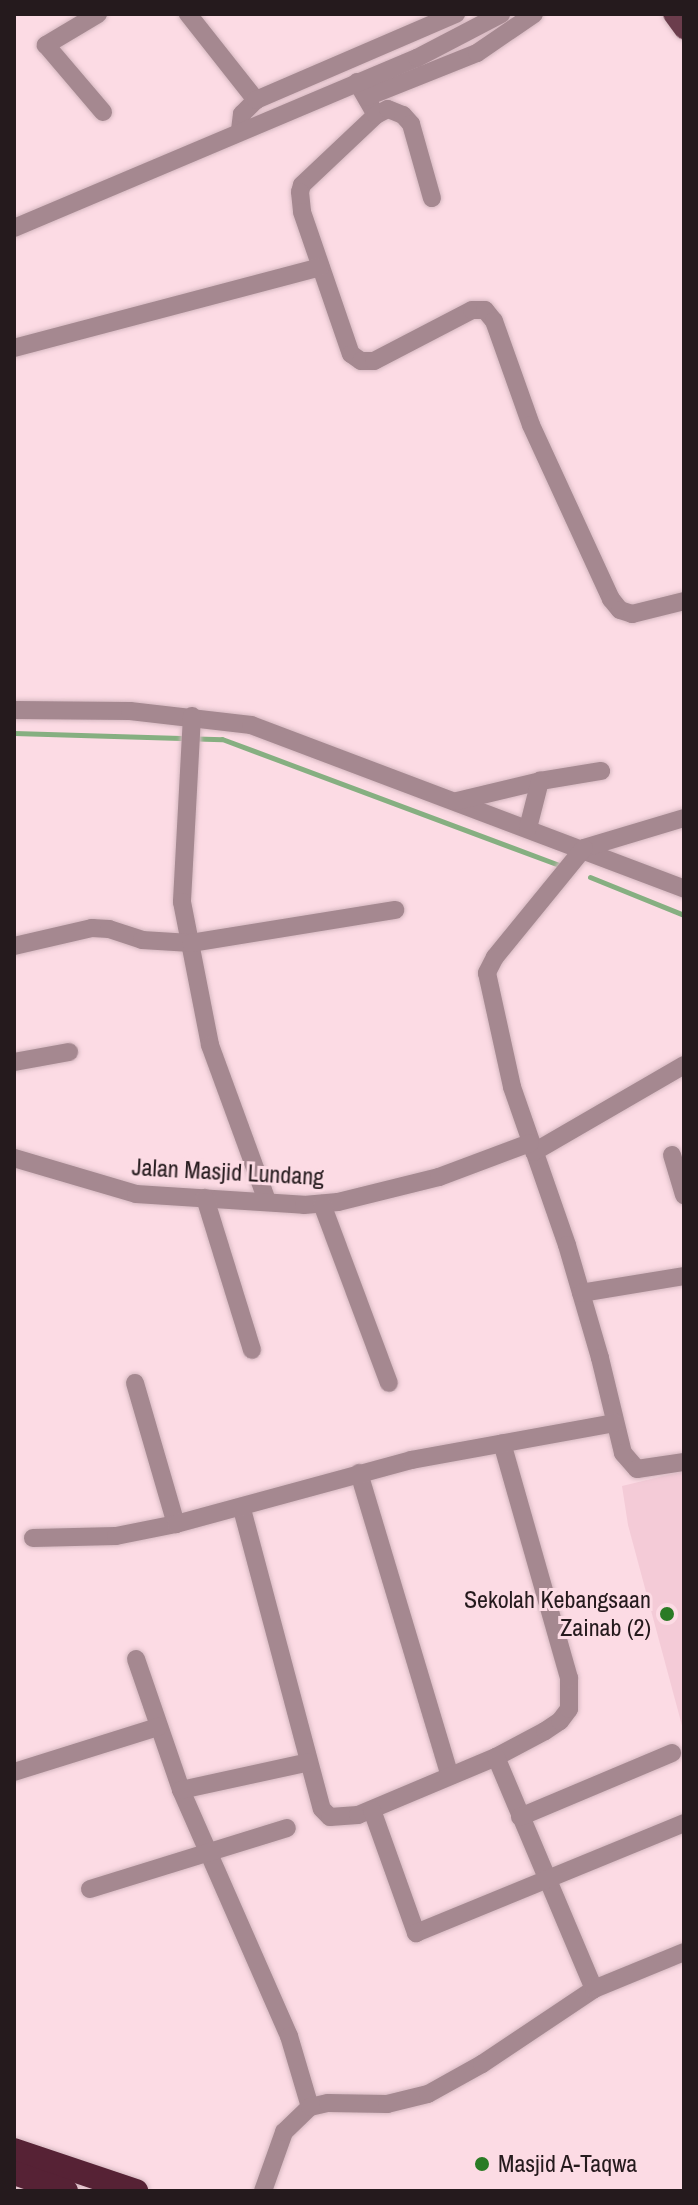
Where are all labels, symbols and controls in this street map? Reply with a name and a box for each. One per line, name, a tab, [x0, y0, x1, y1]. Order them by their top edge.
street label: Jalan Masjid Lundang	[131, 1153, 325, 1191]
place label: Sekolah Kebangsaan Zainab (2)	[464, 1586, 651, 1642]
marker: Sekolah Kebangsaan Zainab (2)	[658, 1605, 676, 1623]
place label: Masjid A-Taqwa	[498, 2150, 638, 2178]
marker: Masjid A-Taqwa	[473, 2155, 491, 2173]

